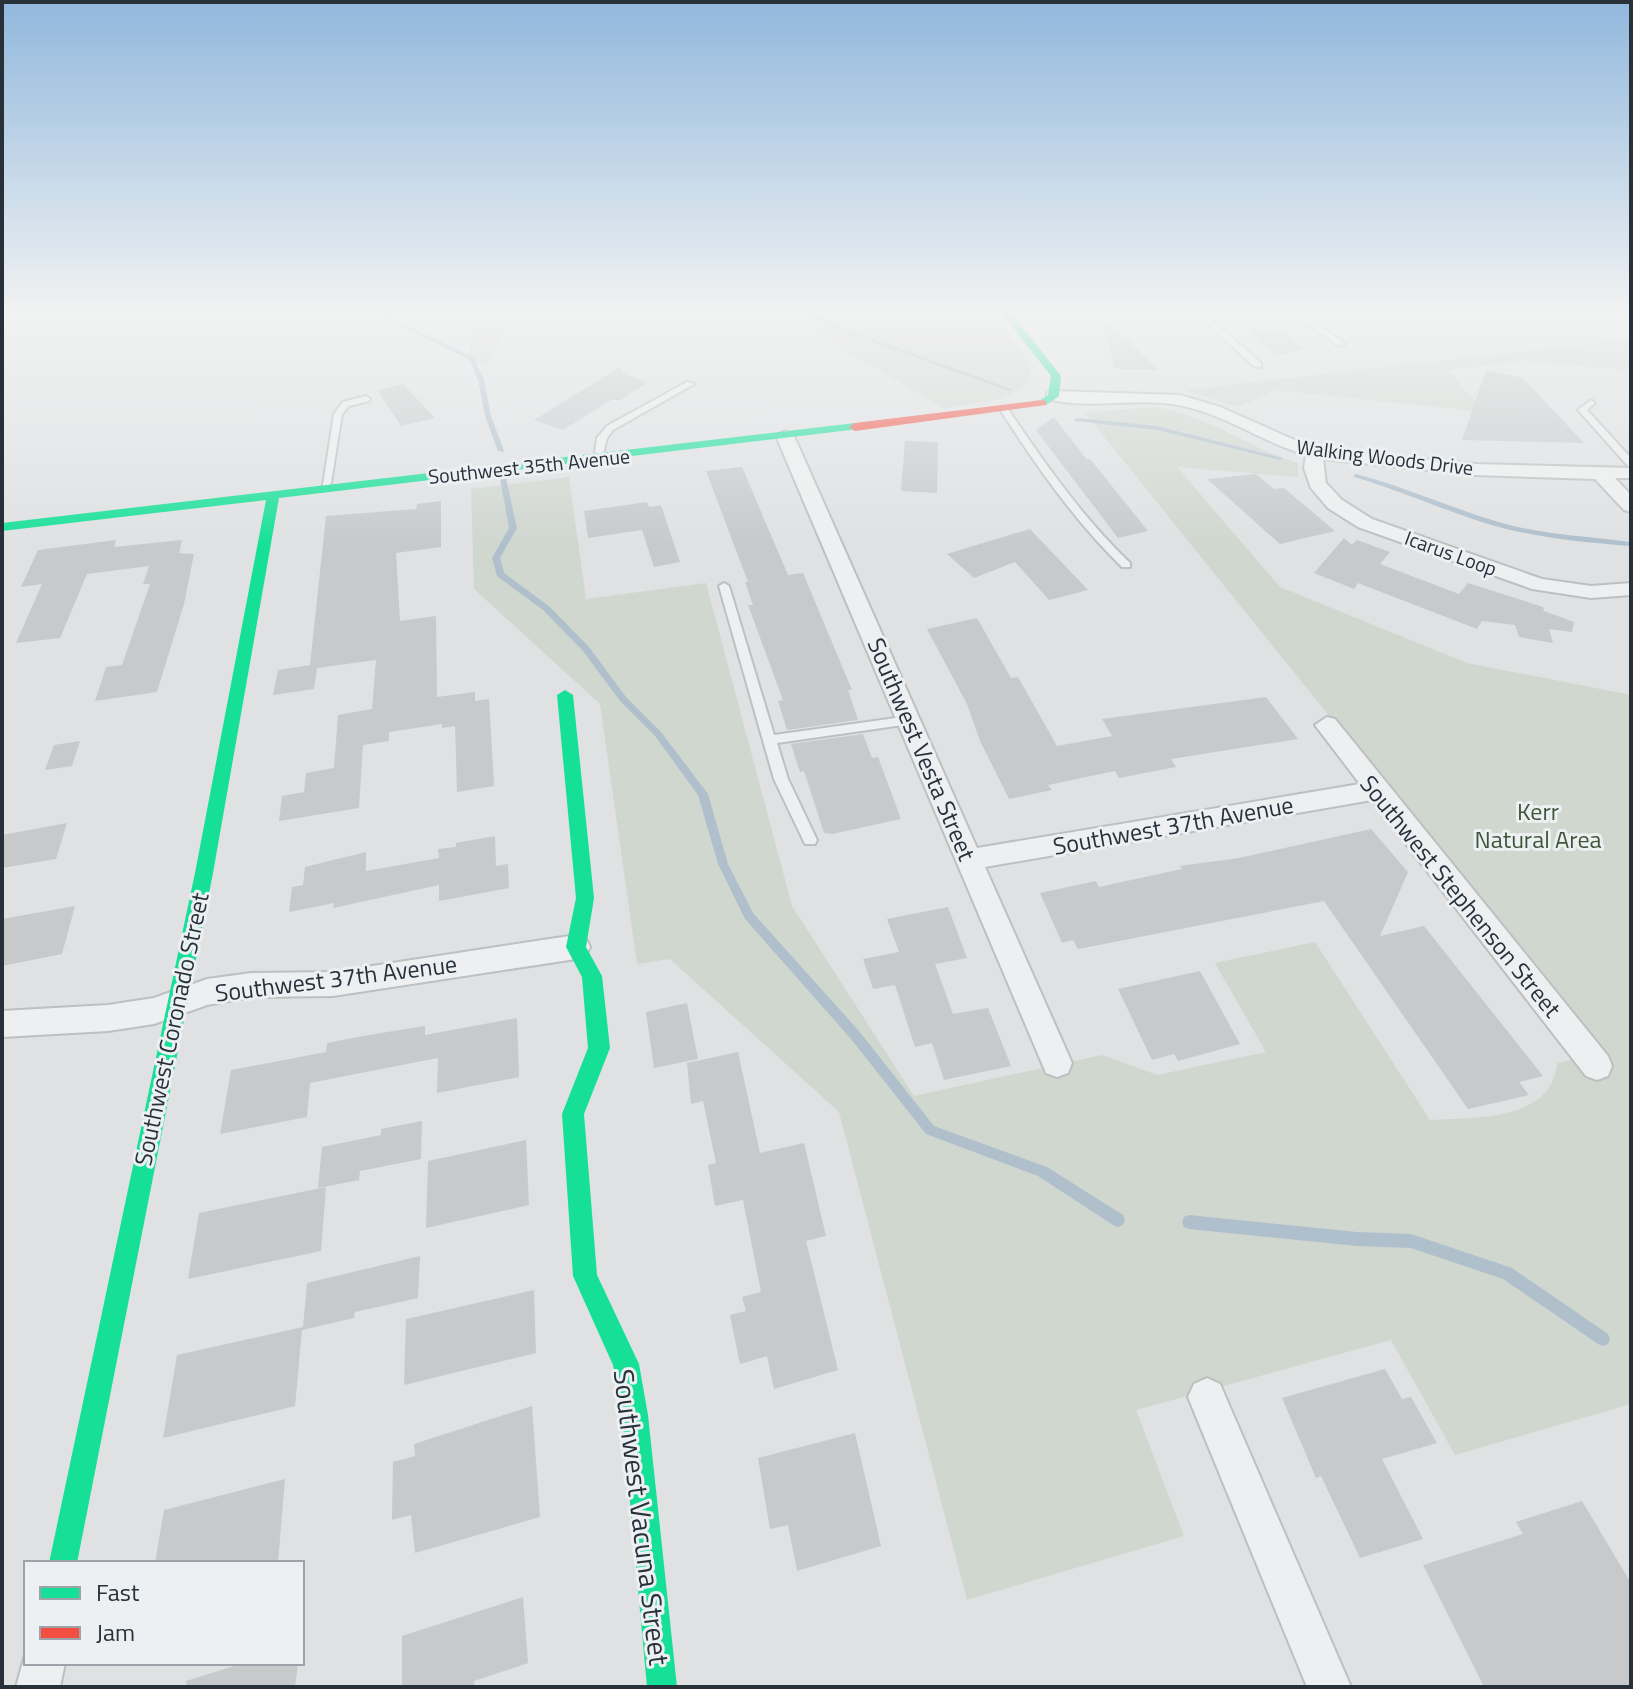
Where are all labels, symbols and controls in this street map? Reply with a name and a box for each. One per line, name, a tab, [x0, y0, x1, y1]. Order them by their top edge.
street label: Walking Woods Drive	[1295, 431, 1475, 483]
street label: Southwest 35th Avenue	[427, 440, 631, 492]
street label: Icarus Loop	[1401, 522, 1501, 584]
street label: Southwest Vesta Street	[859, 632, 985, 866]
street label: Southwest Stephenson Street	[1352, 767, 1571, 1025]
street label: Southwest 37th Avenue	[1050, 786, 1296, 864]
park label: Kerr Natural Area	[1474, 793, 1602, 857]
street label: Southwest Coronado Street	[124, 889, 218, 1169]
street label: Southwest 37th Avenue	[213, 945, 459, 1011]
street label: Southwest Vacuna Street	[603, 1367, 682, 1668]
legend	[24, 1561, 304, 1665]
text: Fast	[96, 1574, 140, 1610]
text: Jam	[96, 1614, 135, 1650]

